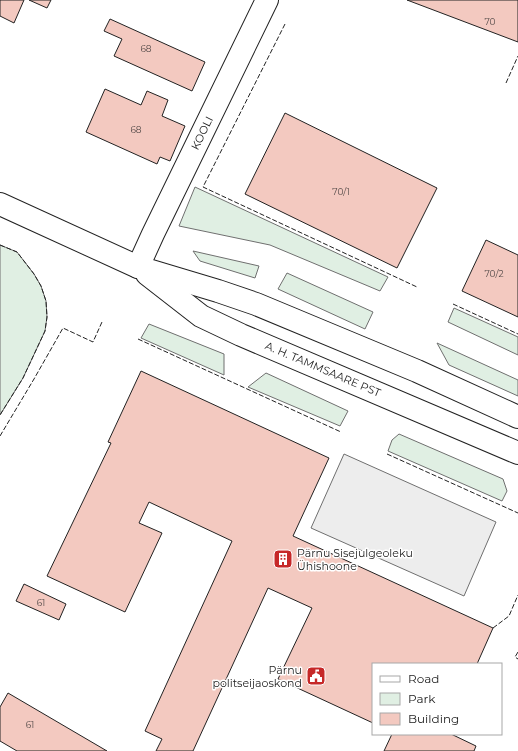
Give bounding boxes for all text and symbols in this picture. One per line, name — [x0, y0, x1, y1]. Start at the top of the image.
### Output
house number: 70 — [484, 16, 496, 27]
house number: 68 — [140, 43, 152, 54]
street label: KOOLI — [188, 114, 216, 152]
house number: 68 — [130, 124, 142, 135]
house number: 70/1 — [332, 186, 350, 197]
house number: 70/2 — [484, 268, 504, 279]
street label: A. H. TAMMSAARE PST — [263, 338, 384, 400]
place label: Pärnu Sisejulgeoleku Ühishoone — [297, 546, 413, 573]
building icon: Pärnu Sisejulgeoleku Ühishoone — [272, 548, 294, 570]
house number: 61 — [37, 597, 45, 608]
place label: Pärnu politseijaoskond — [212, 663, 302, 690]
legend — [372, 663, 502, 735]
public building icon: Pärnu politseijaoskond — [305, 665, 327, 687]
text: Road — [408, 671, 439, 686]
text: Park — [408, 691, 436, 706]
text: Building — [408, 711, 459, 726]
house number: 61 — [26, 719, 34, 730]

